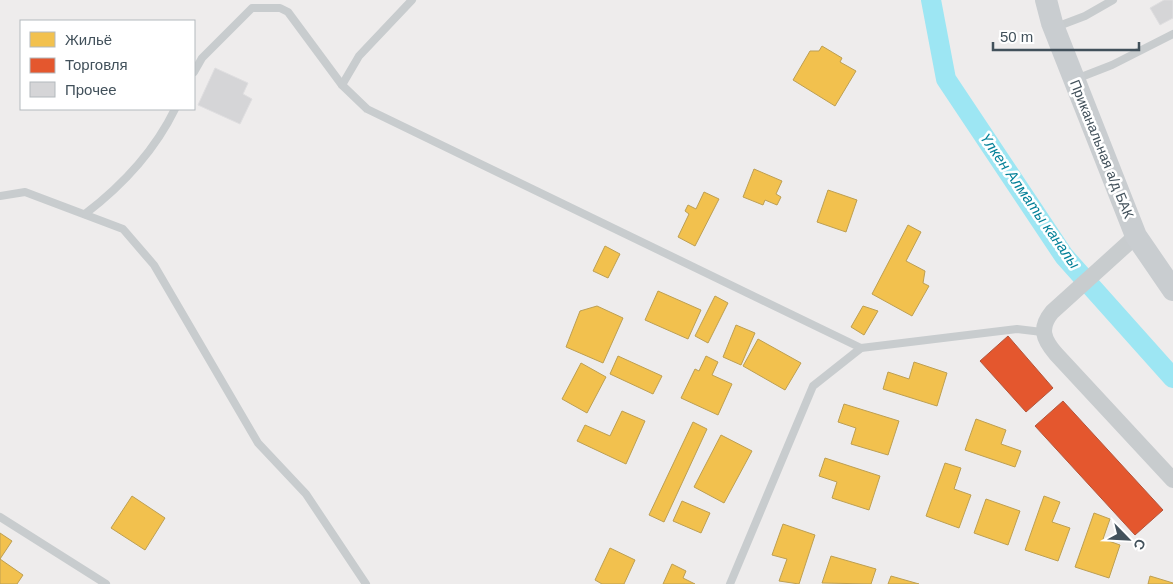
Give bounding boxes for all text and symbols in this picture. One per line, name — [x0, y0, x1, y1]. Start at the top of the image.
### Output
legend — [20, 20, 195, 110]
scale bar — [993, 20, 1139, 52]
text: 50 m — [1000, 28, 1033, 45]
text: Жильё — [65, 31, 112, 48]
text: Торговля — [65, 56, 128, 73]
street label: Приканальная а/д БАК — [1067, 77, 1137, 221]
text: Прочее — [65, 81, 117, 98]
water label: Үлкен Алматы каналы — [977, 130, 1083, 271]
north arrow — [1103, 514, 1153, 564]
text: С — [1131, 536, 1149, 552]

